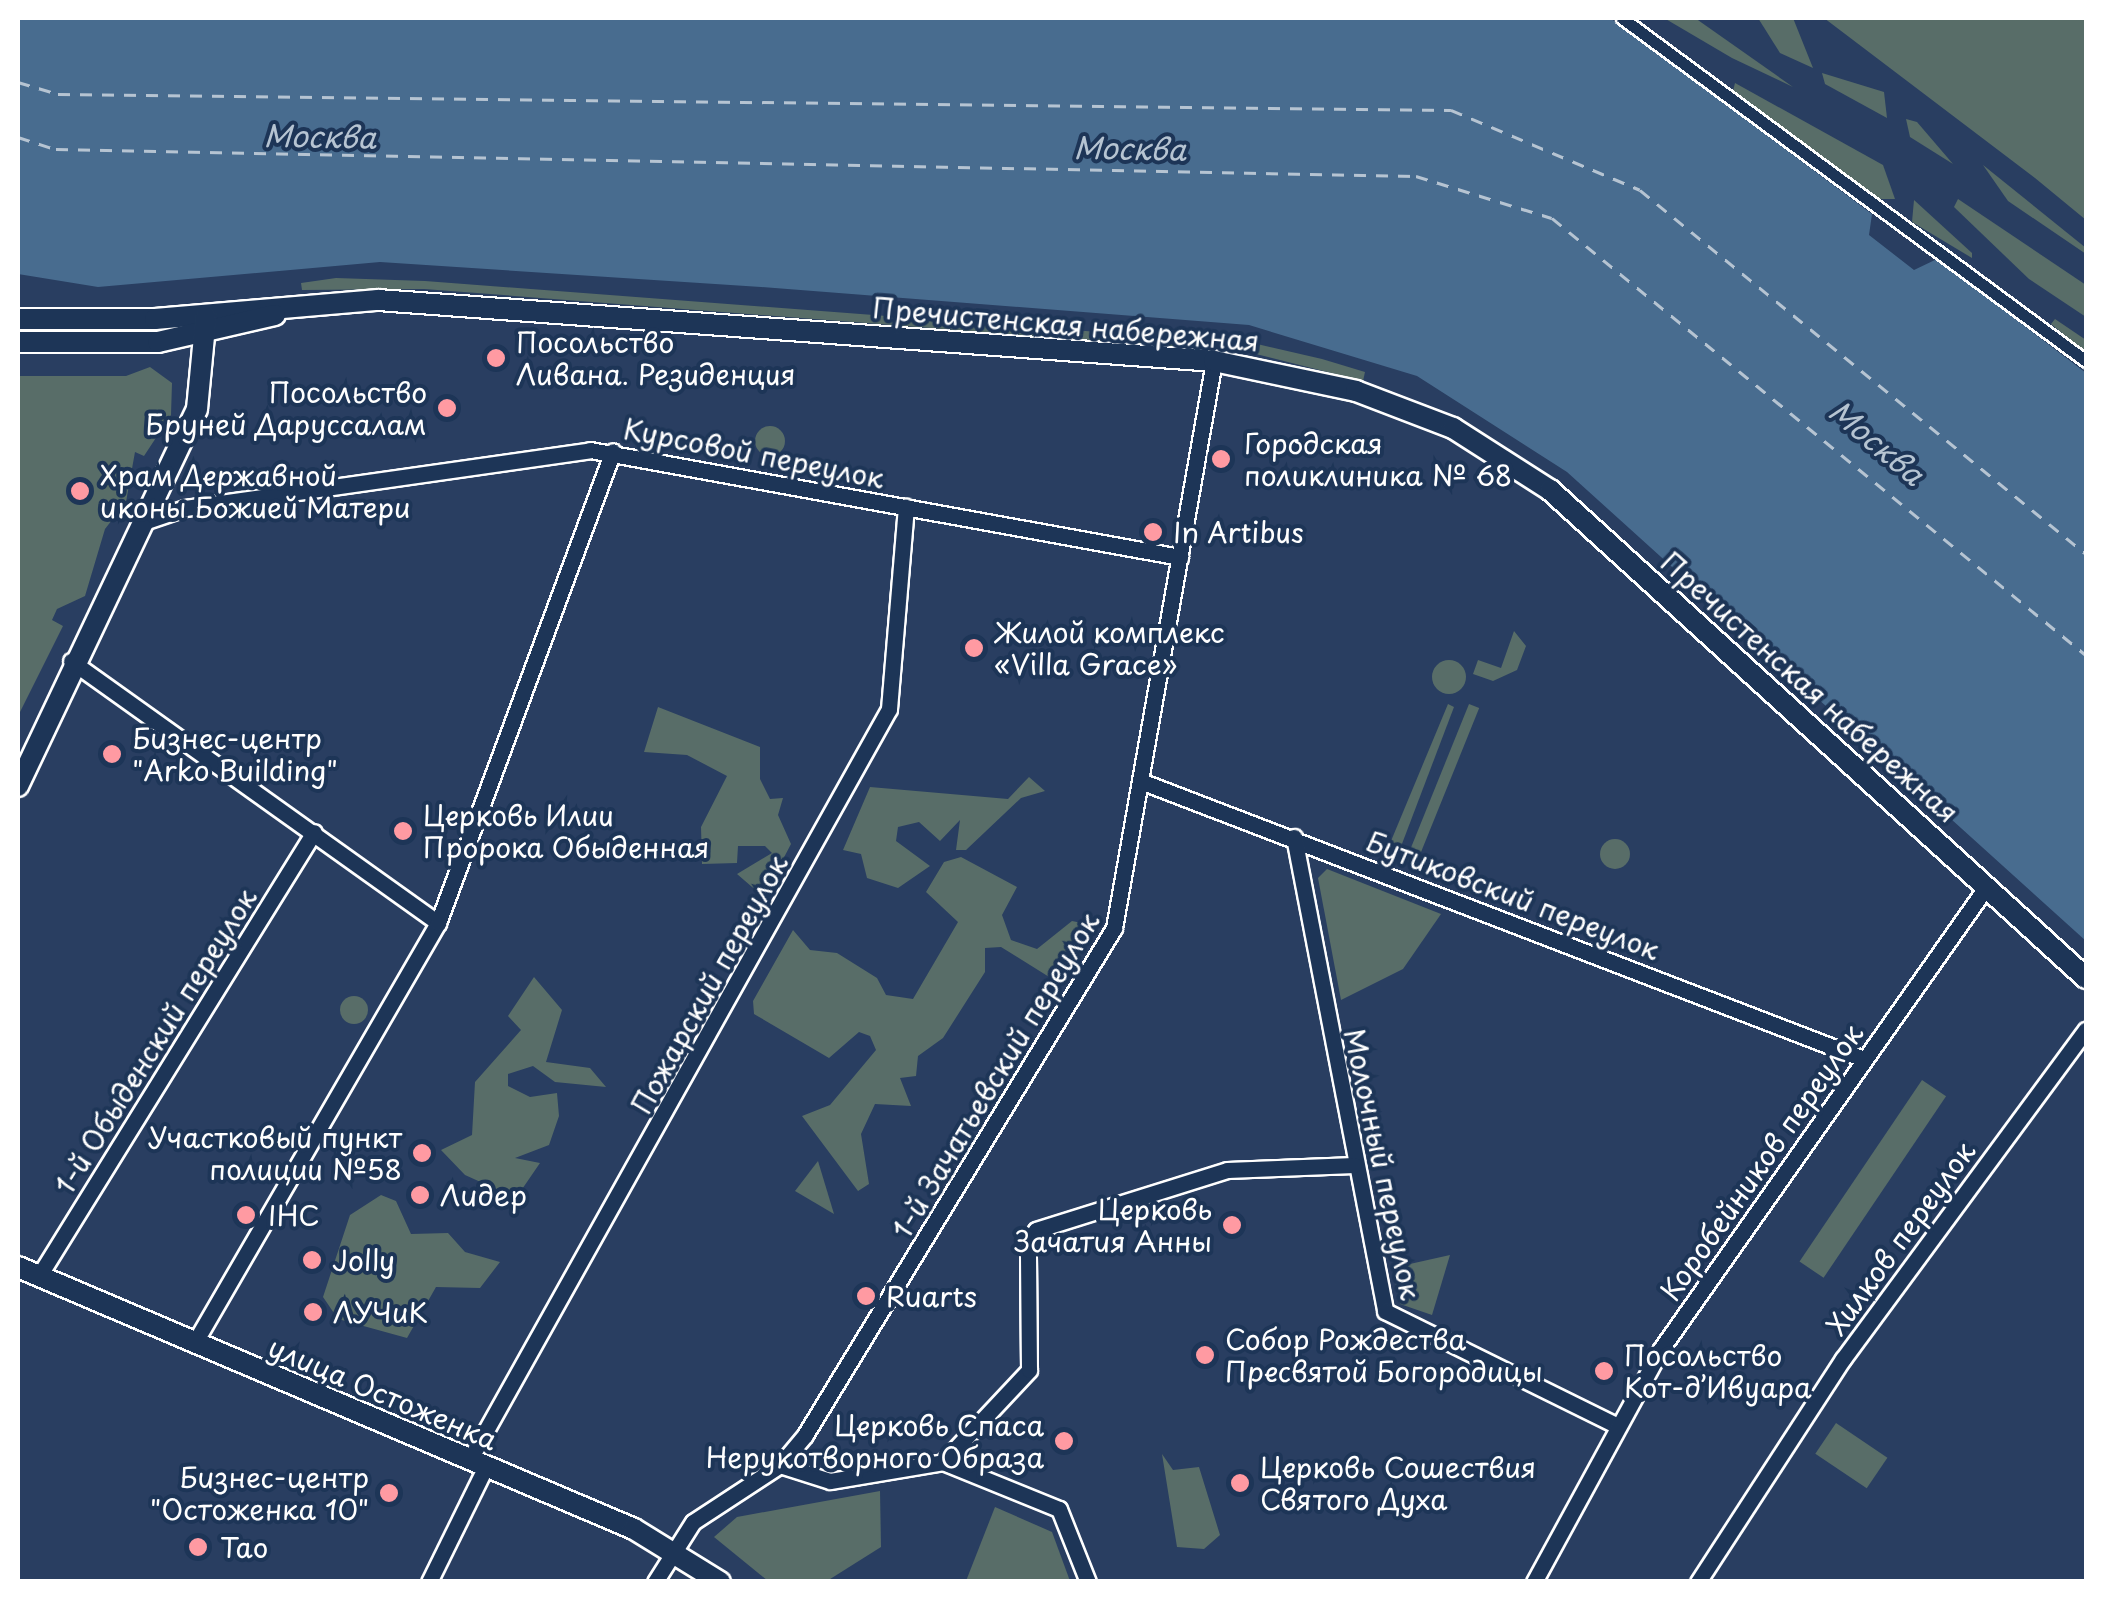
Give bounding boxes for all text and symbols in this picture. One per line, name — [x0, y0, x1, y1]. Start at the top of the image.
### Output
water label: Москва — [263, 117, 377, 155]
water label: Москва — [1073, 129, 1187, 167]
street label: Пречистенская набережная — [871, 290, 1261, 358]
place label: Посольство Ливана. Резиденция — [516, 325, 796, 391]
marker: Посольство Ливана. Резиденция — [485, 347, 507, 369]
place label: Посольство Бруней Даруссалам — [144, 375, 427, 441]
water label: Москва — [1822, 392, 1932, 492]
marker: Посольство Бруней Даруссалам — [436, 397, 458, 419]
street label: Курсовой переулок — [621, 411, 887, 495]
place label: Городская поликлиника № 68 — [1244, 426, 1512, 492]
marker: Городская поликлиника № 68 — [1208, 446, 1234, 472]
place label: Храм Державной иконы Божией Матери — [100, 458, 415, 524]
marker: Храм Державной иконы Божией Матери — [69, 480, 91, 502]
place label: In Artibus — [1173, 515, 1304, 549]
marker: In Artibus — [1142, 521, 1164, 543]
street label: Пречистенская набережная — [1655, 545, 1965, 829]
place label: Жилой комплекс «Villa Grace» — [994, 615, 1225, 681]
marker: Жилой комплекс «Villa Grace» — [963, 637, 985, 659]
place label: Бизнес-центр "Arko Building" — [132, 721, 338, 787]
marker: Бизнес-центр "Arko Building" — [101, 743, 123, 765]
place label: Церковь Илии Пророка Обыденная — [423, 798, 710, 864]
marker: Церковь Илии Пророка Обыденная — [392, 820, 414, 842]
street label: Бутиковский переулок — [1362, 824, 1664, 966]
street label: Пожарский переулок — [624, 849, 794, 1119]
street label: 1-й Обыденский переулок — [46, 881, 264, 1201]
street label: 1-й Зачатьевский переулок — [884, 906, 1106, 1244]
street label: Коробейников переулок — [1653, 1017, 1869, 1307]
street label: Молочный переулок — [1338, 1025, 1428, 1303]
place label: Участковый пункт полиции №58 — [149, 1120, 402, 1186]
street label: Хилков переулок — [1819, 1135, 1981, 1341]
marker: Участковый пункт полиции №58 — [411, 1142, 433, 1164]
place label: Лидер — [440, 1178, 527, 1212]
marker: Лидер — [409, 1184, 431, 1206]
place label: Церковь Зачатия Анны — [1015, 1192, 1212, 1258]
place label: IHC — [268, 1198, 320, 1232]
marker: IHC — [233, 1202, 259, 1228]
marker: Церковь Зачатия Анны — [1221, 1214, 1243, 1236]
place label: Jolly — [332, 1243, 395, 1277]
marker: Jolly — [301, 1249, 323, 1271]
place label: Ruarts — [886, 1279, 977, 1313]
marker: Ruarts — [855, 1285, 877, 1307]
place label: ЛУЧиК — [333, 1295, 428, 1329]
marker: ЛУЧиК — [302, 1301, 324, 1323]
place label: Собор Рождества Пресвятой Богородицы — [1225, 1322, 1543, 1388]
street label: улица Остоженка — [263, 1329, 503, 1457]
place label: Посольство Кот-д’Ивуара — [1624, 1338, 1812, 1404]
marker: Собор Рождества Пресвятой Богородицы — [1194, 1344, 1216, 1366]
marker: Посольство Кот-д’Ивуара — [1593, 1360, 1615, 1382]
place label: Церковь Спаса Нерукотворного Образа — [704, 1408, 1044, 1474]
marker: Церковь Спаса Нерукотворного Образа — [1053, 1430, 1075, 1452]
place label: Церковь Сошествия Святого Духа — [1260, 1450, 1536, 1516]
place label: Бизнес-центр "Остоженка 10" — [150, 1460, 369, 1526]
marker: Церковь Сошествия Святого Духа — [1229, 1472, 1251, 1494]
marker: Бизнес-центр "Остоженка 10" — [378, 1482, 400, 1504]
place label: Тао — [220, 1530, 268, 1564]
marker: Тао — [185, 1534, 211, 1560]

